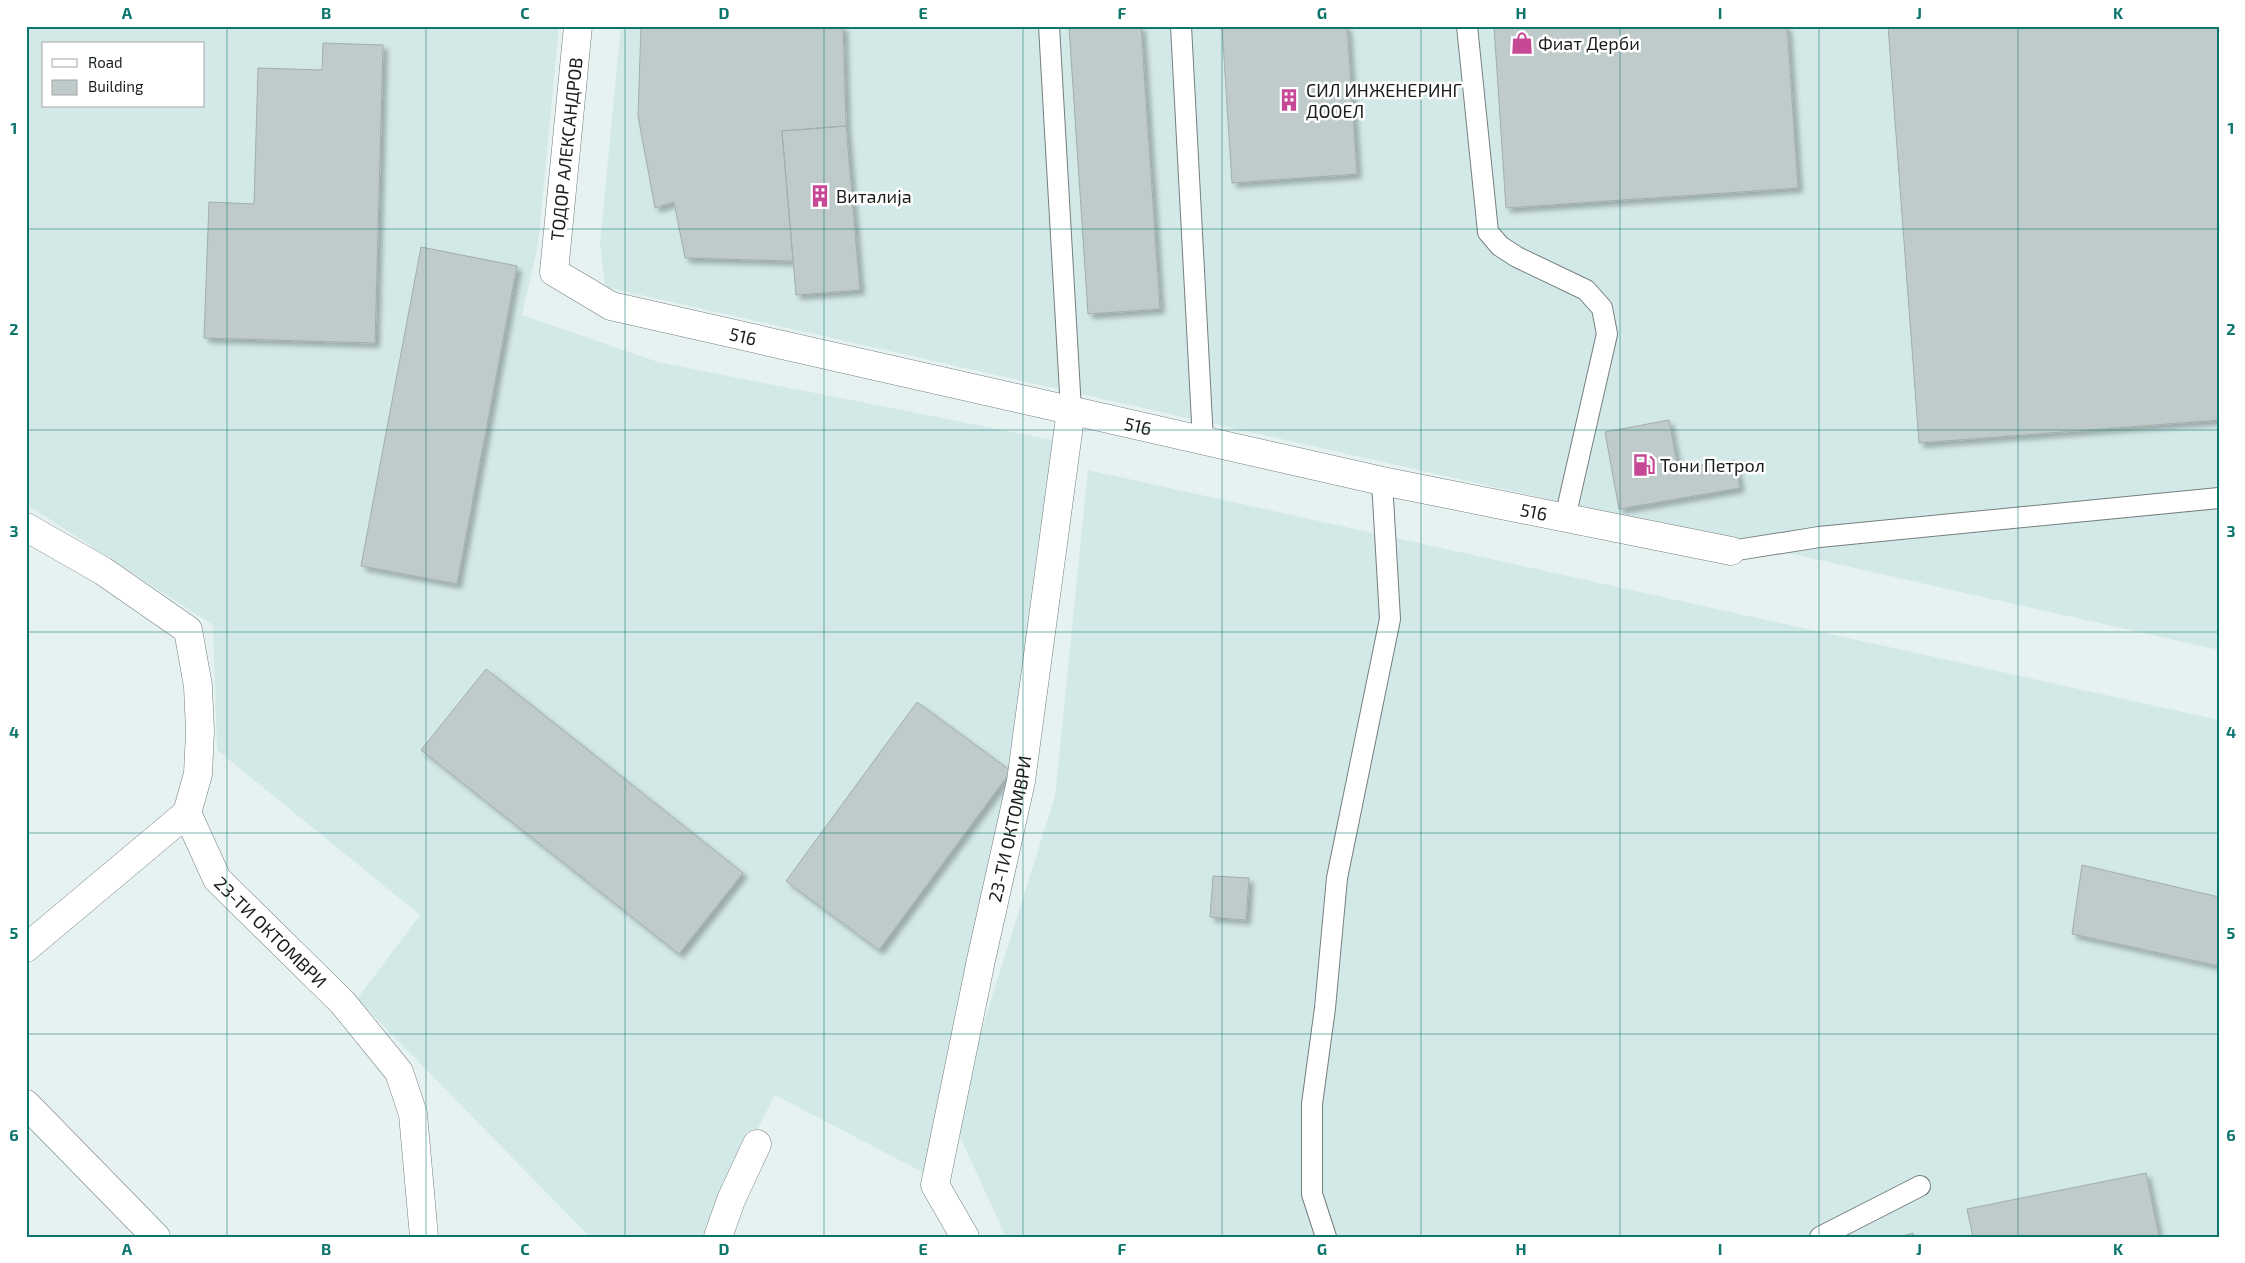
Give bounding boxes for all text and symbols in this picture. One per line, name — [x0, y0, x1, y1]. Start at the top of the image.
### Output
text: A — [122, 3, 133, 22]
text: B — [321, 3, 331, 22]
text: C — [520, 3, 530, 22]
text: D — [719, 3, 730, 22]
text: E — [918, 3, 928, 22]
text: F — [1118, 3, 1127, 22]
text: G — [1317, 3, 1327, 22]
text: H — [1515, 3, 1527, 22]
text: I — [1718, 3, 1722, 22]
text: J — [1916, 3, 1922, 22]
text: K — [2113, 3, 2124, 22]
shop icon: Фиат Дерби — [1509, 30, 1535, 56]
place label: Фиат Дерби — [1538, 32, 1640, 54]
legend — [42, 42, 205, 108]
text: Road — [88, 53, 123, 71]
street label: ТОДОР АЛЕКСАНДРОВ — [545, 56, 587, 242]
text: Building — [88, 77, 144, 95]
place label: СИЛ ИНЖЕНЕРИНГ ДООЕЛ — [1306, 79, 1462, 122]
building icon: СИЛ ИНЖЕНЕРИНГ ДООЕЛ — [1276, 87, 1302, 113]
text: 1 — [11, 118, 17, 137]
text: 1 — [2228, 118, 2234, 137]
building icon: Виталија — [807, 183, 833, 209]
place label: Виталија — [836, 185, 912, 207]
text: 2 — [9, 319, 19, 338]
text: 2 — [2226, 319, 2236, 338]
street label: 516 — [727, 322, 759, 350]
street label: 516 — [1122, 412, 1154, 439]
fuel station icon: Тони Петрол — [1631, 452, 1657, 478]
place label: Тони Петрол — [1660, 454, 1765, 476]
street label: 516 — [1518, 498, 1549, 525]
text: 3 — [9, 521, 19, 540]
text: 3 — [2226, 521, 2236, 540]
text: 4 — [9, 722, 19, 741]
text: 4 — [2226, 722, 2236, 741]
street label: 23-ТИ ОКТОМВРИ — [983, 754, 1035, 904]
street label: 23-ТИ ОКТОМВРИ — [210, 872, 332, 992]
text: 5 — [10, 923, 19, 942]
text: 5 — [2227, 923, 2236, 942]
text: 6 — [9, 1125, 19, 1144]
text: 6 — [2226, 1125, 2236, 1144]
text: A — [122, 1239, 133, 1258]
text: B — [321, 1239, 331, 1258]
text: C — [520, 1239, 530, 1258]
text: D — [719, 1239, 730, 1258]
text: E — [918, 1239, 928, 1258]
text: F — [1118, 1239, 1127, 1258]
text: G — [1317, 1239, 1327, 1258]
text: H — [1515, 1239, 1527, 1258]
text: I — [1718, 1239, 1722, 1258]
text: J — [1916, 1239, 1922, 1258]
text: K — [2113, 1239, 2124, 1258]

